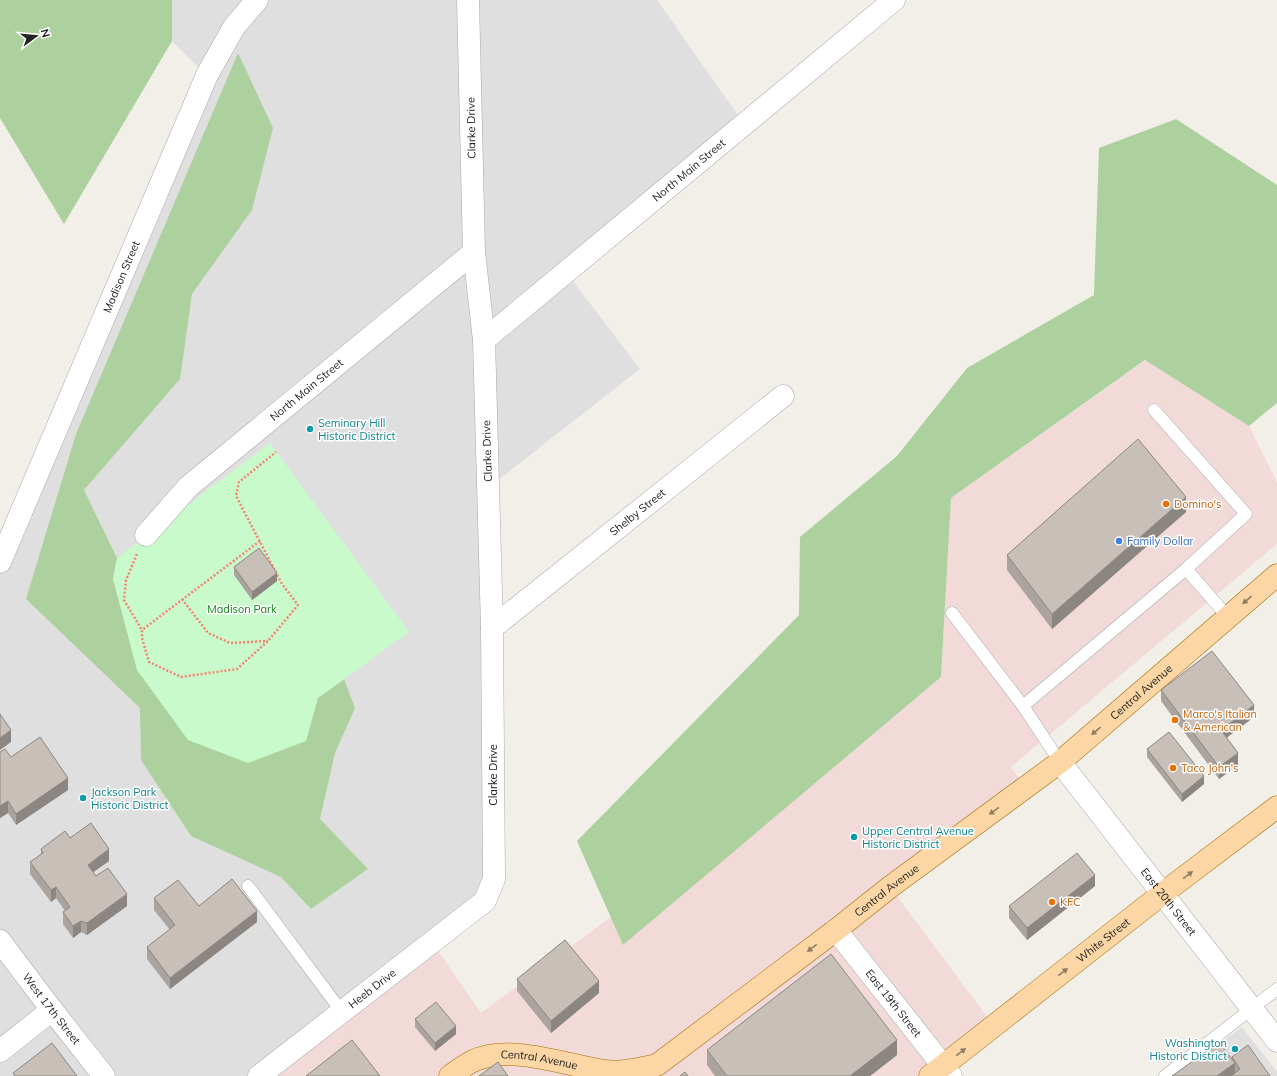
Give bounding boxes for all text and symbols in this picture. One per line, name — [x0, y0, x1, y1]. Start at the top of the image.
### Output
north arrow — [16, 16, 56, 56]
text: N — [38, 27, 53, 39]
street label: Clarke Drive — [463, 97, 479, 159]
street label: North Main Street — [649, 136, 728, 204]
street label: Madison Street — [100, 238, 143, 315]
street label: North Main Street — [267, 356, 346, 424]
place label: Seminary Hill Historic District — [318, 416, 396, 443]
street label: Clarke Drive — [479, 420, 495, 482]
marker: Seminary Hill Historic District — [305, 424, 315, 434]
street label: Shelby Street — [607, 485, 668, 539]
place label: Domino's — [1174, 497, 1221, 511]
marker: Domino's — [1161, 499, 1171, 509]
place label: Family Dollar — [1127, 534, 1194, 548]
marker: Family Dollar — [1114, 536, 1124, 546]
one-way arrow — [1242, 596, 1253, 605]
park label: Madison Park — [207, 602, 277, 616]
street label: Central Avenue — [1107, 661, 1175, 723]
place label: Marco's Italian & American — [1183, 707, 1257, 734]
marker: Marco's Italian & American — [1170, 715, 1180, 725]
one-way arrow — [1091, 726, 1101, 736]
street label: Clarke Drive — [486, 744, 500, 806]
place label: Taco John's — [1181, 761, 1239, 775]
marker: Taco John's — [1168, 763, 1178, 773]
place label: Jackson Park Historic District — [91, 785, 169, 812]
marker: Jackson Park Historic District — [78, 793, 88, 803]
one-way arrow — [988, 807, 999, 815]
place label: Upper Central Avenue Historic District — [862, 824, 974, 851]
marker: Upper Central Avenue Historic District — [849, 832, 859, 842]
street label: Central Avenue — [851, 861, 922, 920]
street label: East 20th Street — [1138, 865, 1199, 938]
one-way arrow — [1182, 870, 1193, 879]
place label: KFC — [1060, 895, 1081, 909]
marker: KFC — [1047, 897, 1057, 907]
street label: White Street — [1073, 915, 1133, 966]
one-way arrow — [806, 944, 817, 952]
street label: Heeb Drive — [345, 966, 399, 1011]
street label: East 19th Street — [863, 967, 925, 1040]
one-way arrow — [1058, 968, 1069, 976]
street label: West 17th Street — [20, 970, 84, 1047]
place label: Washington Historic District — [1150, 1036, 1227, 1063]
marker: Washington Historic District — [1230, 1044, 1240, 1054]
street label: Central Avenue — [500, 1047, 579, 1073]
one-way arrow — [955, 1048, 966, 1056]

